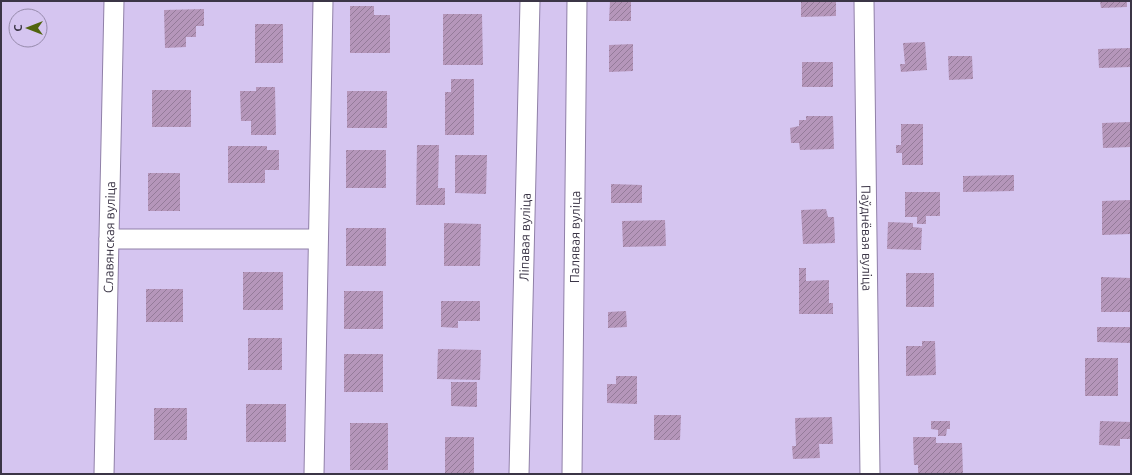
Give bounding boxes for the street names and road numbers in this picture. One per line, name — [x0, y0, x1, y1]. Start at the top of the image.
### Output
street label: Славянская вуліца — [101, 181, 117, 293]
street label: Паўднёвая вуліца — [859, 185, 875, 291]
street label: Палявая вуліца — [567, 191, 582, 283]
street label: Ліпавая вуліца — [516, 193, 533, 281]

